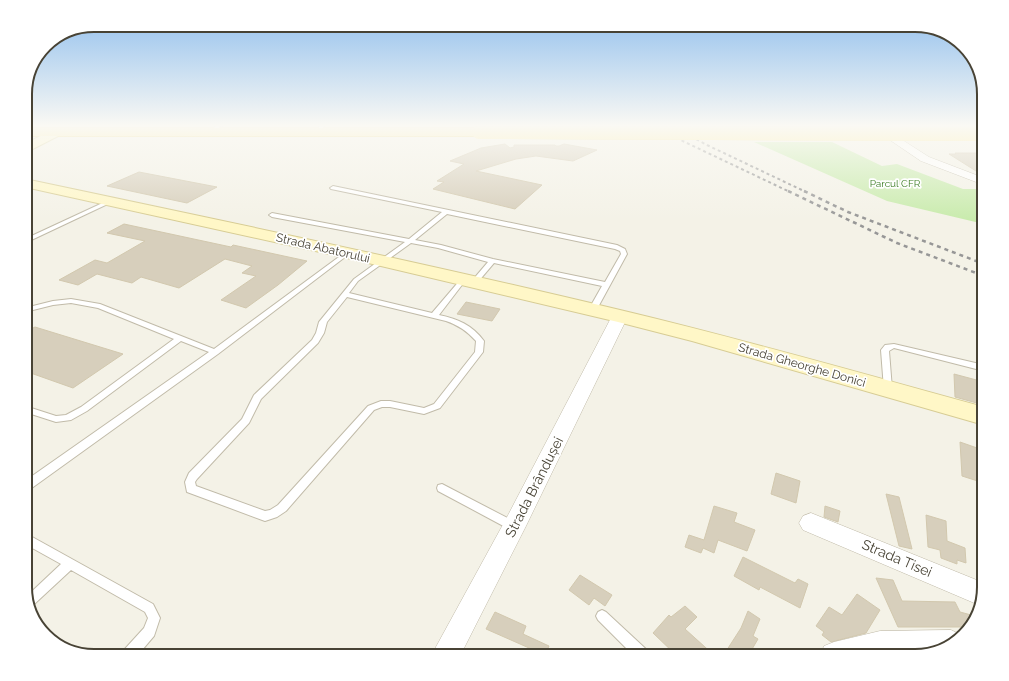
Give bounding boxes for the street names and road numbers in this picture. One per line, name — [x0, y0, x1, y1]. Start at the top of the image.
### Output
street label: Strada Abatorului — [275, 230, 371, 266]
street label: Strada Gheorghe Donici — [737, 340, 867, 390]
street label: Strada Brândușei — [502, 434, 566, 540]
street label: Strada Tisei — [859, 536, 935, 580]

